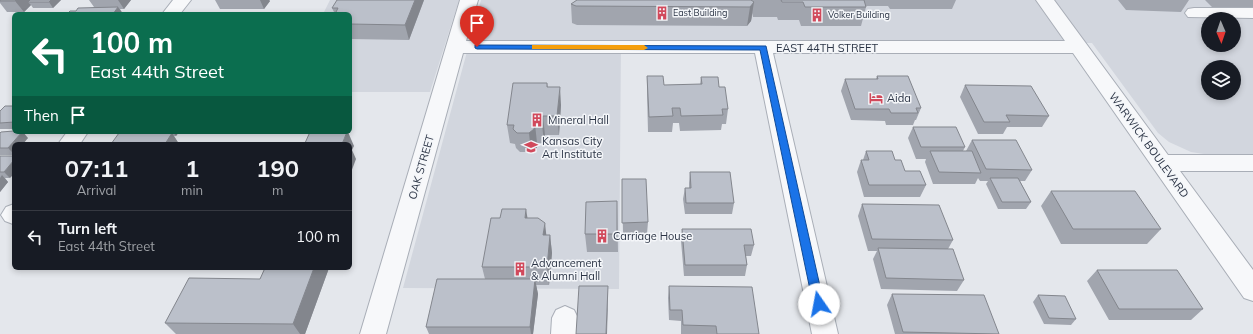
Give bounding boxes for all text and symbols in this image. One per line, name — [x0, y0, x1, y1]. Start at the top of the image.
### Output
building icon: East Building — [654, 5, 670, 21]
pin — [460, 6, 494, 47]
place label: East Building — [673, 7, 727, 18]
building icon: Volker Building — [809, 7, 825, 23]
place label: Volker Building — [828, 9, 890, 20]
icon: arrive — [466, 12, 488, 34]
north arrow — [1201, 12, 1241, 52]
map controls — [1201, 12, 1241, 100]
text: 100 m — [90, 25, 173, 60]
icon: left — [24, 28, 76, 80]
street label: EAST 44TH STREET — [776, 41, 878, 55]
text: East 44th Street — [90, 60, 224, 83]
button: layers — [1201, 60, 1241, 100]
street label: WARWICK BOULEVARD — [1106, 89, 1192, 201]
hotel icon: Aida — [868, 90, 884, 106]
place label: Aida — [887, 91, 911, 105]
icon: arrive — [67, 104, 89, 126]
text: Then — [24, 106, 59, 125]
building icon: Mineral Hall — [529, 112, 545, 128]
place label: Mineral Hall — [548, 113, 609, 127]
street label: OAK STREET — [405, 133, 437, 201]
place label: Kansas City Art Institute — [542, 134, 602, 161]
school or university icon: Kansas City Art Institute — [523, 139, 539, 155]
text: 07:11 — [65, 153, 128, 183]
text: 1 — [185, 153, 199, 183]
text: 190 — [256, 153, 299, 183]
text: Arrival — [77, 182, 116, 198]
text: min — [181, 182, 203, 198]
text: m — [272, 182, 283, 198]
text: Turn left — [58, 219, 117, 238]
icon: left — [24, 226, 46, 248]
text: 100 m — [296, 227, 340, 246]
building icon: Carriage House — [594, 228, 610, 244]
place label: Carriage House — [613, 229, 692, 243]
text: East 44th Street — [58, 238, 155, 254]
place label: Advancement & Alumni Hall — [531, 256, 602, 283]
building icon: Advancement & Alumni Hall — [512, 261, 528, 277]
position arrow — [798, 283, 840, 325]

